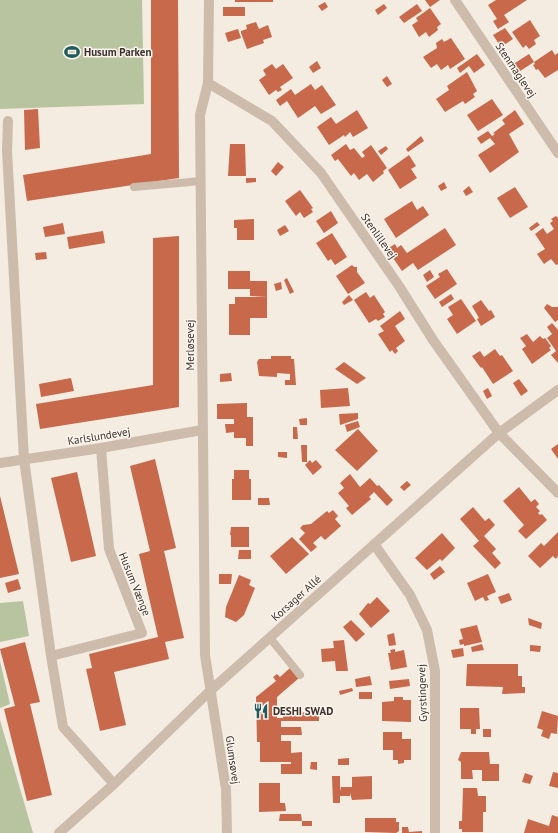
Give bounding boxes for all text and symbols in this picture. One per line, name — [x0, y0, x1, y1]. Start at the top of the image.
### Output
street label: Stenmaglevej — [492, 40, 540, 100]
sports icon: Husum Parken — [63, 43, 81, 61]
place label: Husum Parken — [84, 45, 151, 59]
street label: Stenlillevej — [358, 210, 400, 262]
street label: Merløsevej — [183, 320, 197, 370]
street label: Karlslundevej — [67, 424, 132, 448]
street label: Husum Vænge — [116, 550, 154, 618]
street label: Korsager Allé — [268, 572, 324, 624]
street label: Gyrstingevej — [414, 664, 430, 722]
restaurant icon: DESHI SWAD — [252, 702, 270, 720]
place label: DESHI SWAD — [273, 704, 333, 718]
street label: Glumsøvej — [223, 735, 243, 785]

